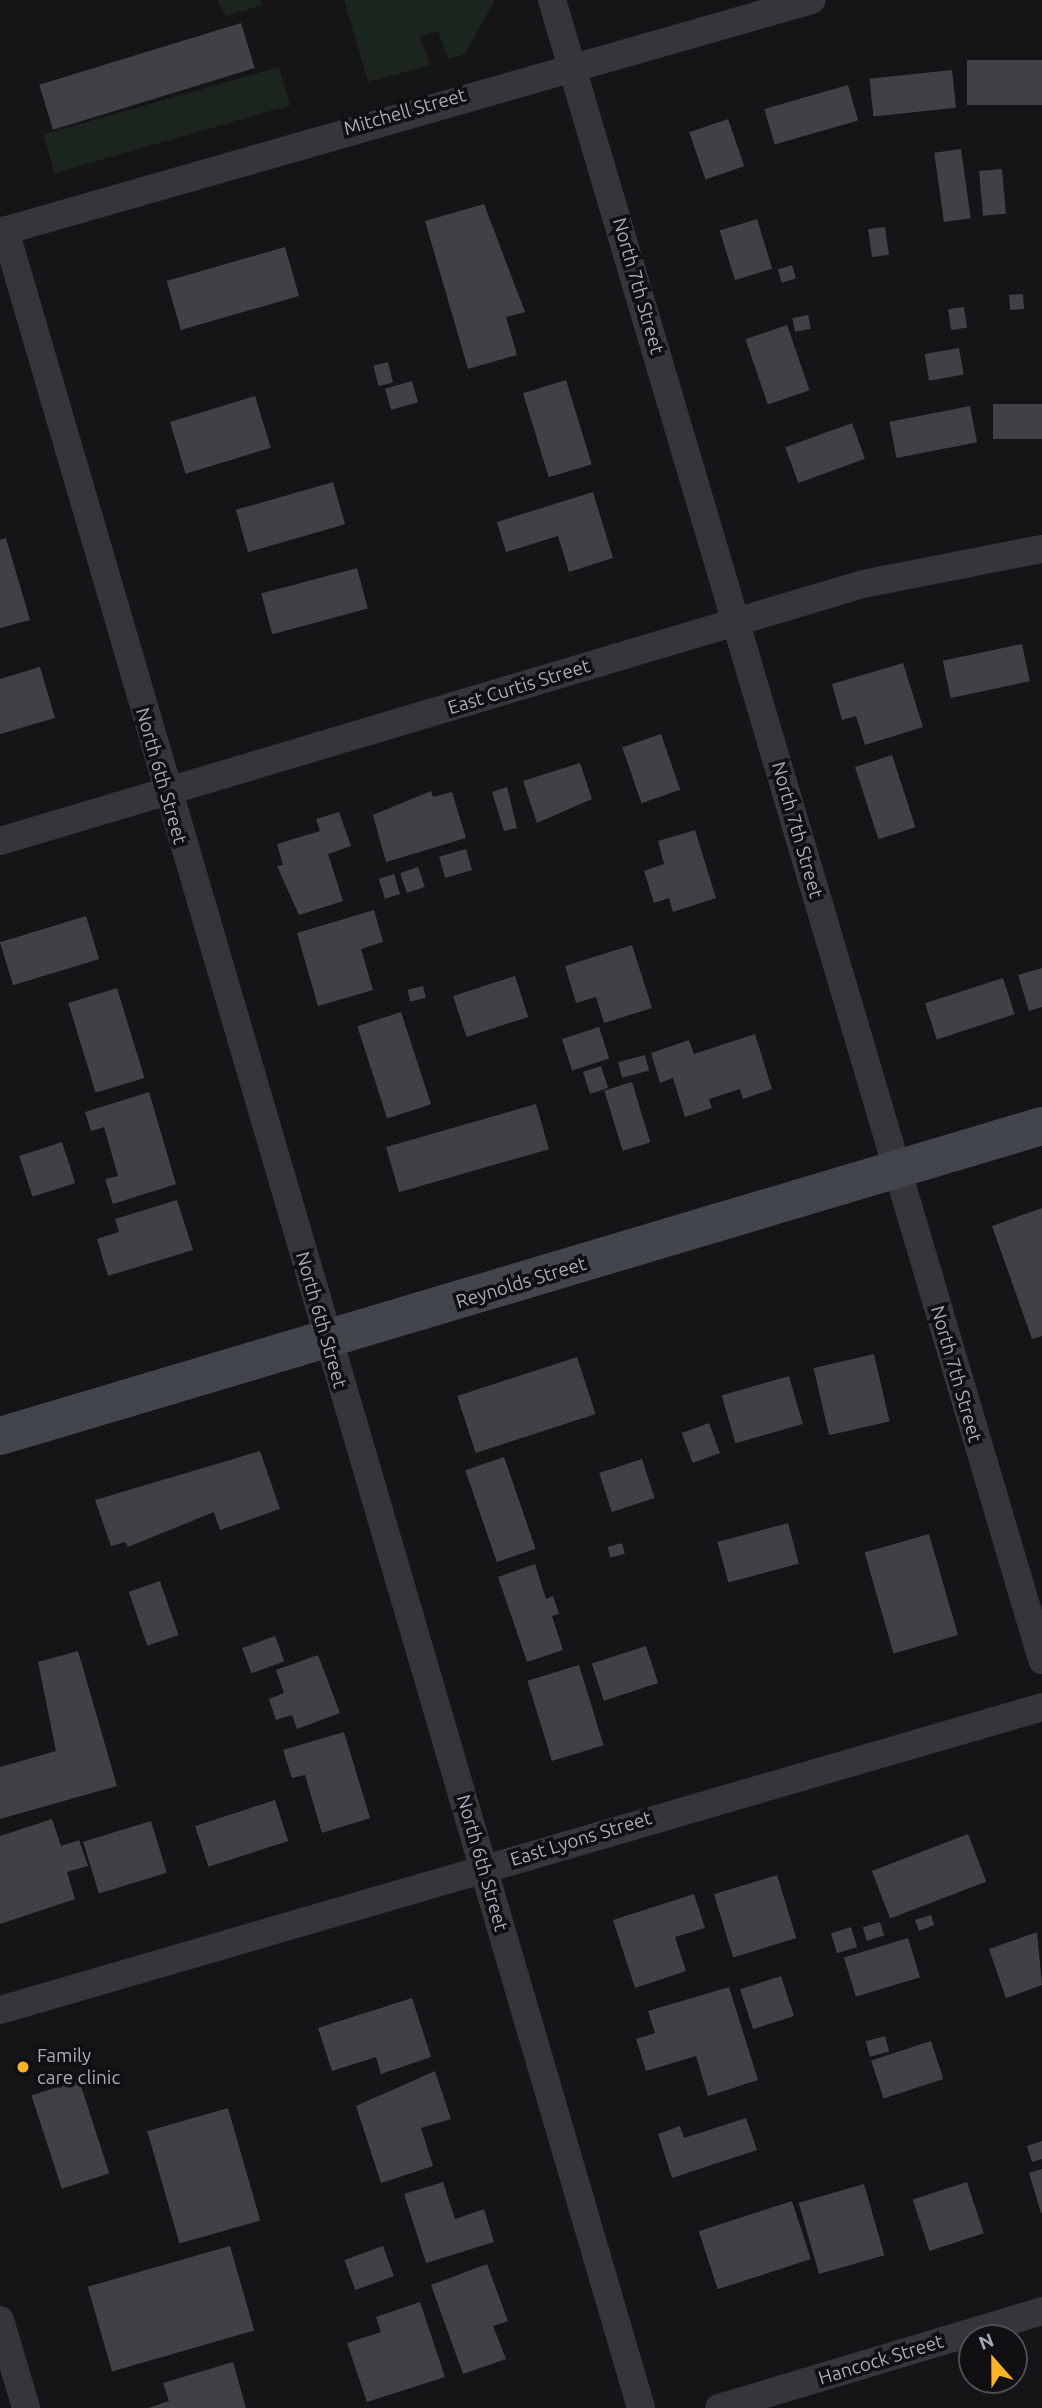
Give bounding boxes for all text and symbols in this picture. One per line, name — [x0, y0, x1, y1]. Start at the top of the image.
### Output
street label: Mitchell Street — [341, 84, 469, 140]
street label: North 7th Street — [608, 215, 668, 357]
street label: East Curtis Street — [445, 655, 593, 719]
street label: North 6th Street — [131, 705, 191, 847]
street label: North 7th Street — [767, 759, 827, 901]
street label: North 6th Street — [291, 1249, 351, 1391]
street label: Reynolds Street — [453, 1252, 589, 1314]
street label: North 7th Street — [926, 1303, 986, 1445]
street label: North 6th Street — [452, 1792, 512, 1934]
street label: East Lyons Street — [508, 1807, 654, 1871]
place label: Family care clinic — [37, 2045, 120, 2089]
marker: Family care clinic — [15, 2059, 31, 2075]
north arrow — [958, 2324, 1028, 2394]
text: N — [976, 2328, 997, 2354]
street label: Hancock Street — [816, 2330, 946, 2390]

